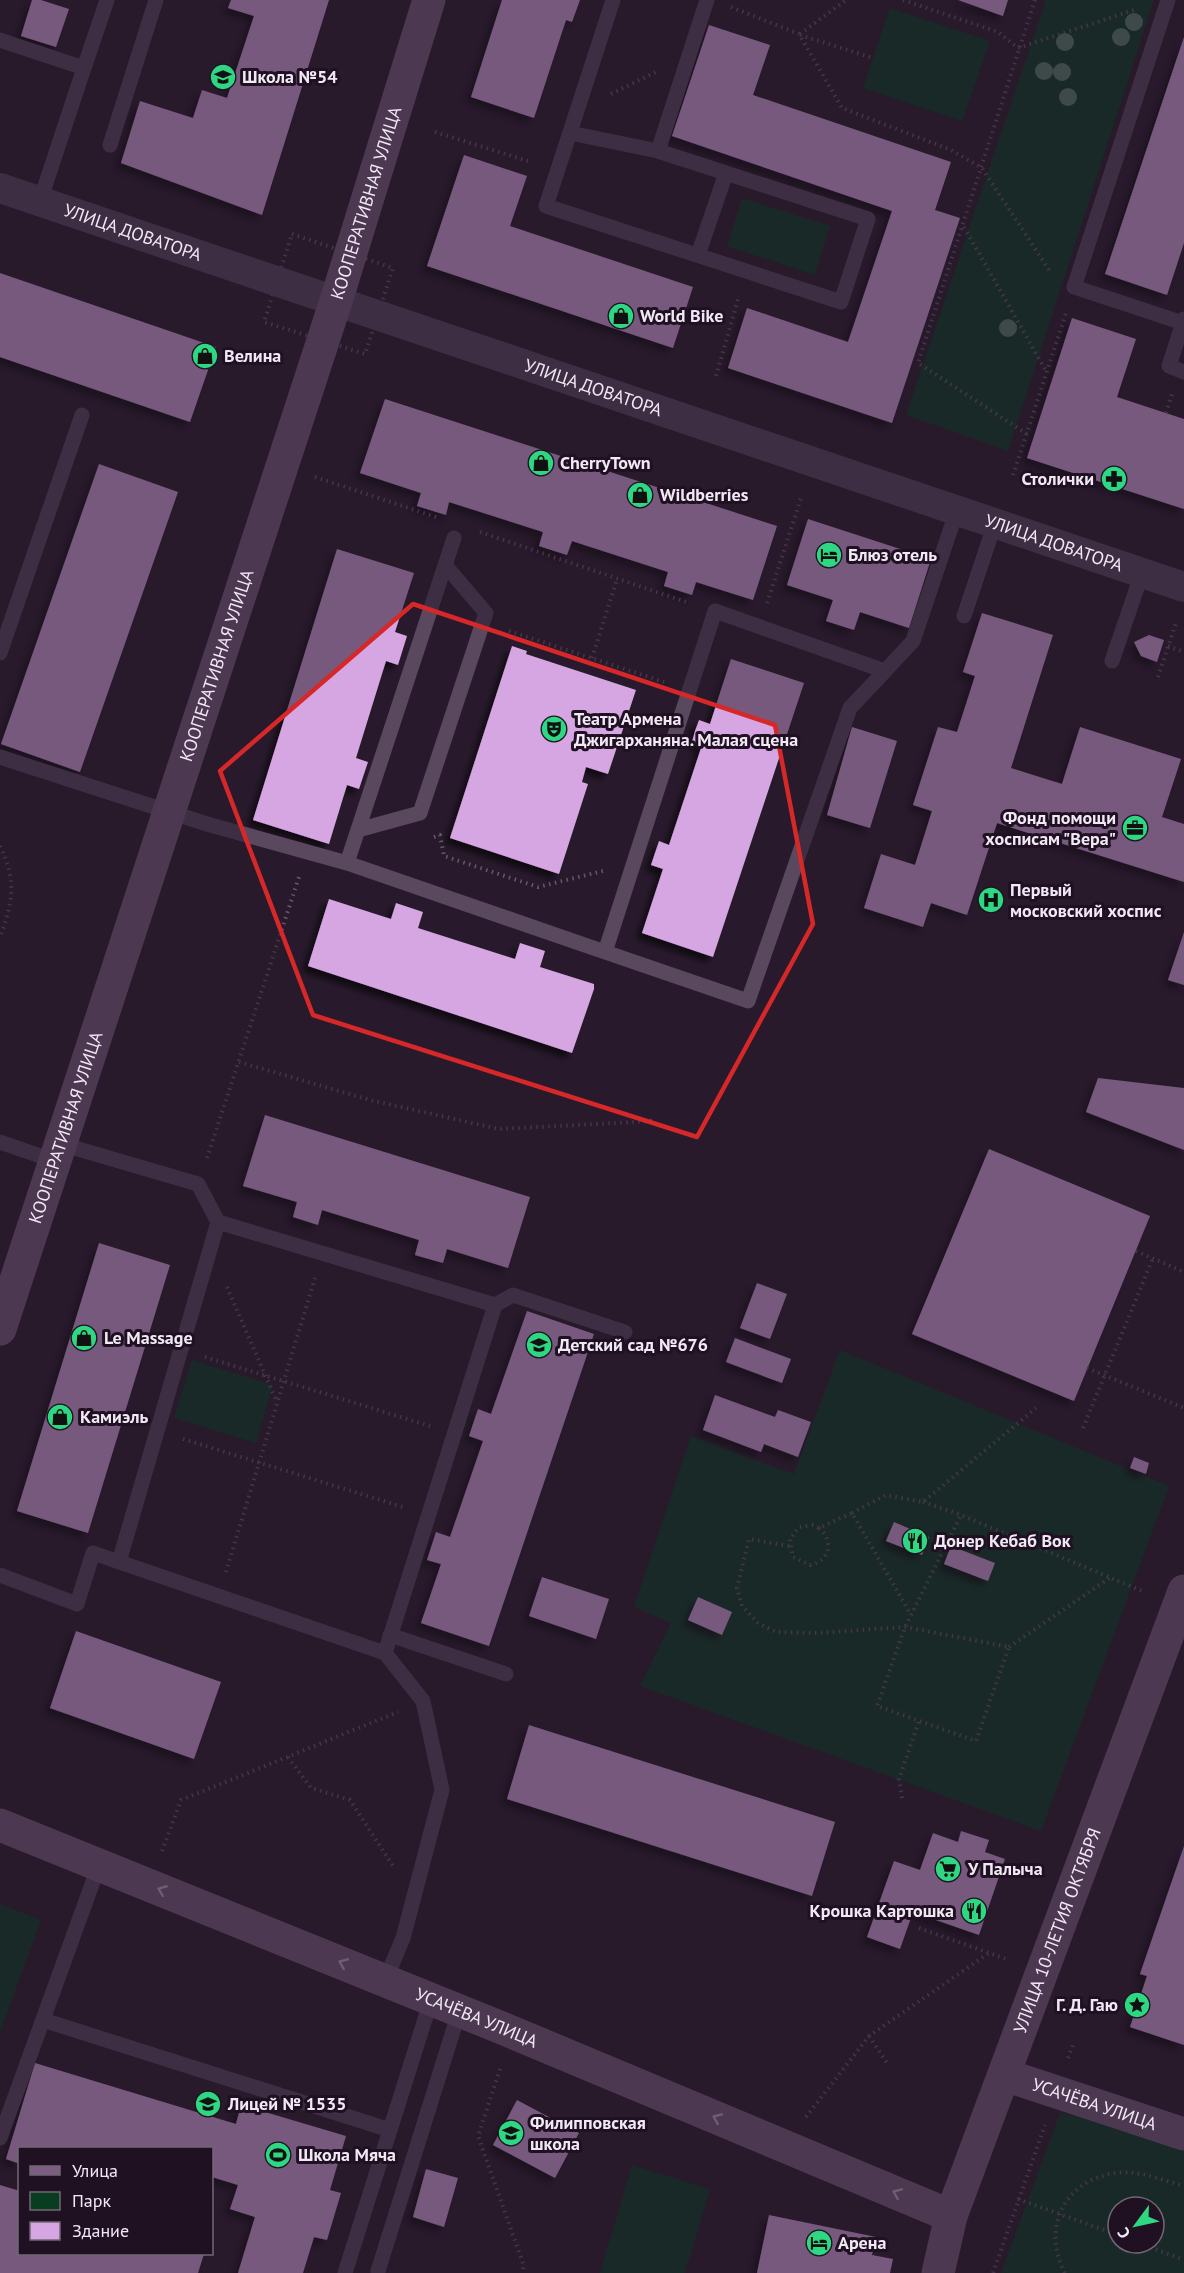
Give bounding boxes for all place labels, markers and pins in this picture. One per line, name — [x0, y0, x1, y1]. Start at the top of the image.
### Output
school or university icon: Школа №54 — [208, 62, 238, 92]
place label: Школа №54 — [242, 65, 337, 88]
shop icon: World Bike — [606, 301, 636, 331]
place label: World Bike — [640, 304, 723, 327]
shop icon: Велина — [190, 341, 220, 371]
place label: Велина — [224, 344, 281, 367]
shop icon: CherryTown — [526, 448, 556, 478]
place label: CherryTown — [560, 451, 650, 474]
pharmacy icon: Столички — [1099, 464, 1129, 494]
place label: Столички — [1021, 467, 1094, 490]
shop icon: Wildberries — [625, 480, 655, 510]
place label: Wildberries — [660, 483, 749, 506]
hotel icon: Блюз отель — [814, 540, 844, 570]
place label: Блюз отель — [848, 543, 937, 566]
place label: Театр Армена Джигарханяна. Малая сцена — [574, 707, 798, 751]
theatre icon: Театр Армена Джигарханяна. Малая сцена — [539, 714, 569, 744]
place label: Фонд помощи хосписам "Вера" — [985, 806, 1116, 850]
office icon: Фонд помощи хосписам "Вера" — [1120, 813, 1150, 843]
place label: Первый московский хоспис — [1010, 878, 1162, 922]
hospital icon: Первый московский хоспис — [976, 885, 1006, 915]
shop icon: Le Massage — [69, 1323, 99, 1353]
place label: Le Massage — [104, 1326, 193, 1349]
school or university icon: Детский сад №676 — [524, 1330, 554, 1360]
place label: Детский сад №676 — [558, 1333, 708, 1356]
shop icon: Камиэль — [45, 1402, 75, 1432]
place label: Камиэль — [80, 1405, 148, 1428]
restaurant icon: Донер Кебаб Вок — [900, 1526, 930, 1556]
place label: Донер Кебаб Вок — [934, 1529, 1071, 1552]
supermarket icon: У Палыча — [933, 1854, 963, 1884]
place label: У Палыча — [967, 1857, 1043, 1880]
restaurant icon: Крошка Картошка — [959, 1896, 989, 1926]
place label: Крошка Картошка — [810, 1899, 954, 1922]
place icon: Г. Д. Гаю — [1122, 1990, 1152, 2020]
place label: Г. Д. Гаю — [1056, 1993, 1118, 2016]
school or university icon: Лицей № 1535 — [193, 2089, 223, 2119]
place label: Лицей № 1535 — [227, 2092, 346, 2115]
place label: Филипповская школа — [530, 2111, 646, 2155]
school or university icon: Филипповская школа — [496, 2118, 526, 2148]
sports icon: Школа Мяча — [263, 2140, 293, 2170]
place label: Школа Мяча — [298, 2143, 396, 2166]
hotel icon: Арена — [804, 2228, 834, 2258]
place label: Арена — [838, 2231, 886, 2254]

